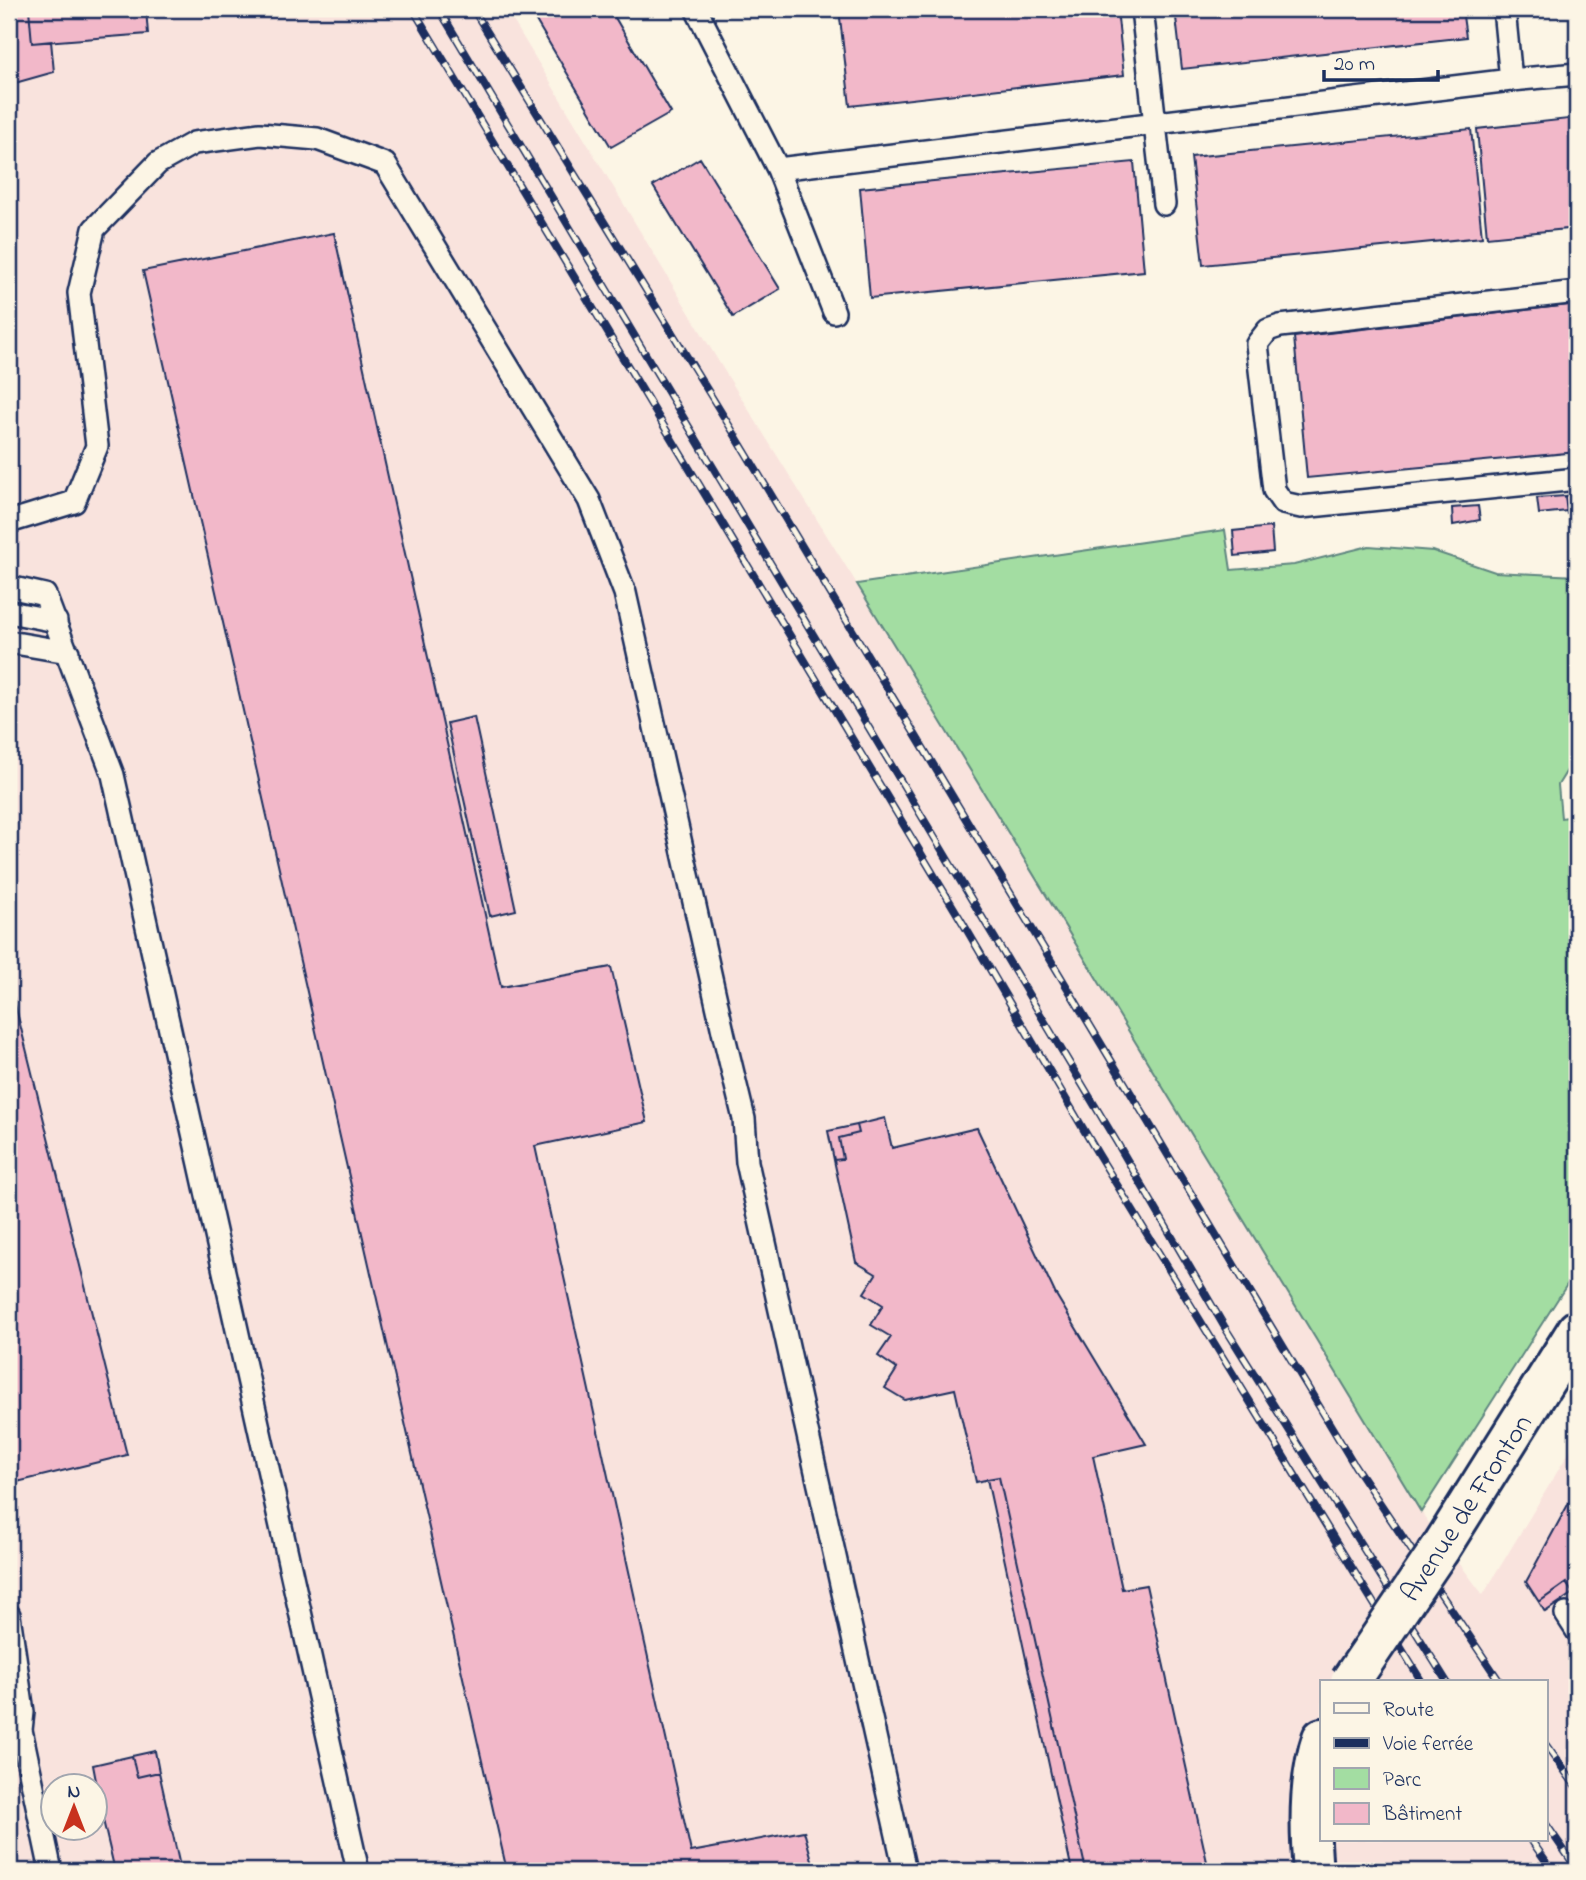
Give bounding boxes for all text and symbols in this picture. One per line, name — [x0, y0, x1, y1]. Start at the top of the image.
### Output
scale bar — [1324, 38, 1437, 82]
text: 20 m — [1334, 50, 1375, 80]
street label: Avenue de Fronton — [1392, 1407, 1544, 1611]
legend — [1320, 1680, 1548, 1842]
text: Route — [1383, 1696, 1435, 1726]
text: Voie ferrée — [1382, 1730, 1474, 1760]
text: Parc — [1383, 1766, 1422, 1796]
north arrow — [38, 1772, 108, 1842]
text: N — [68, 1779, 81, 1806]
text: Bâtiment — [1382, 1800, 1462, 1830]

